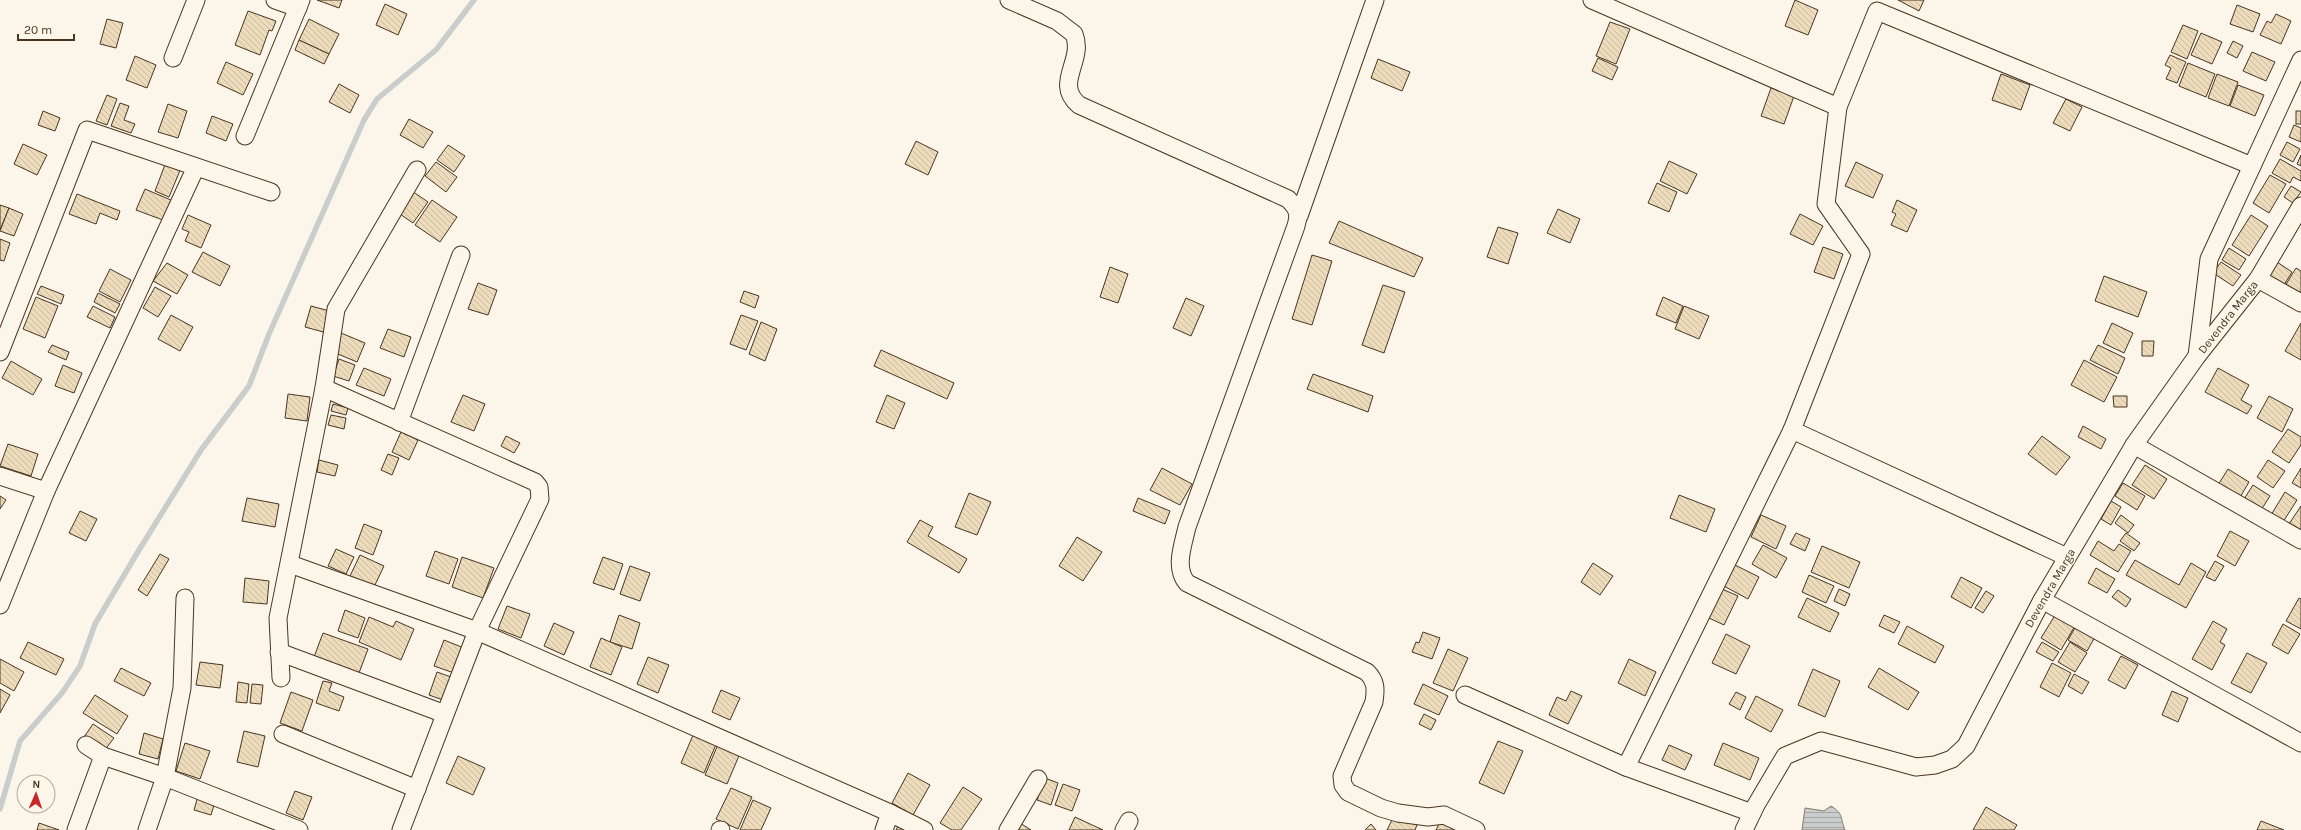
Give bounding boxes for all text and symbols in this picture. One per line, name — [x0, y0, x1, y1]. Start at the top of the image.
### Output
scale bar — [18, 16, 74, 42]
text: 20 m — [24, 23, 52, 37]
street label: Devendra Marga — [2195, 278, 2261, 356]
street label: Devendra Marga — [2022, 546, 2078, 630]
north arrow — [16, 774, 56, 814]
text: N — [32, 778, 41, 791]

